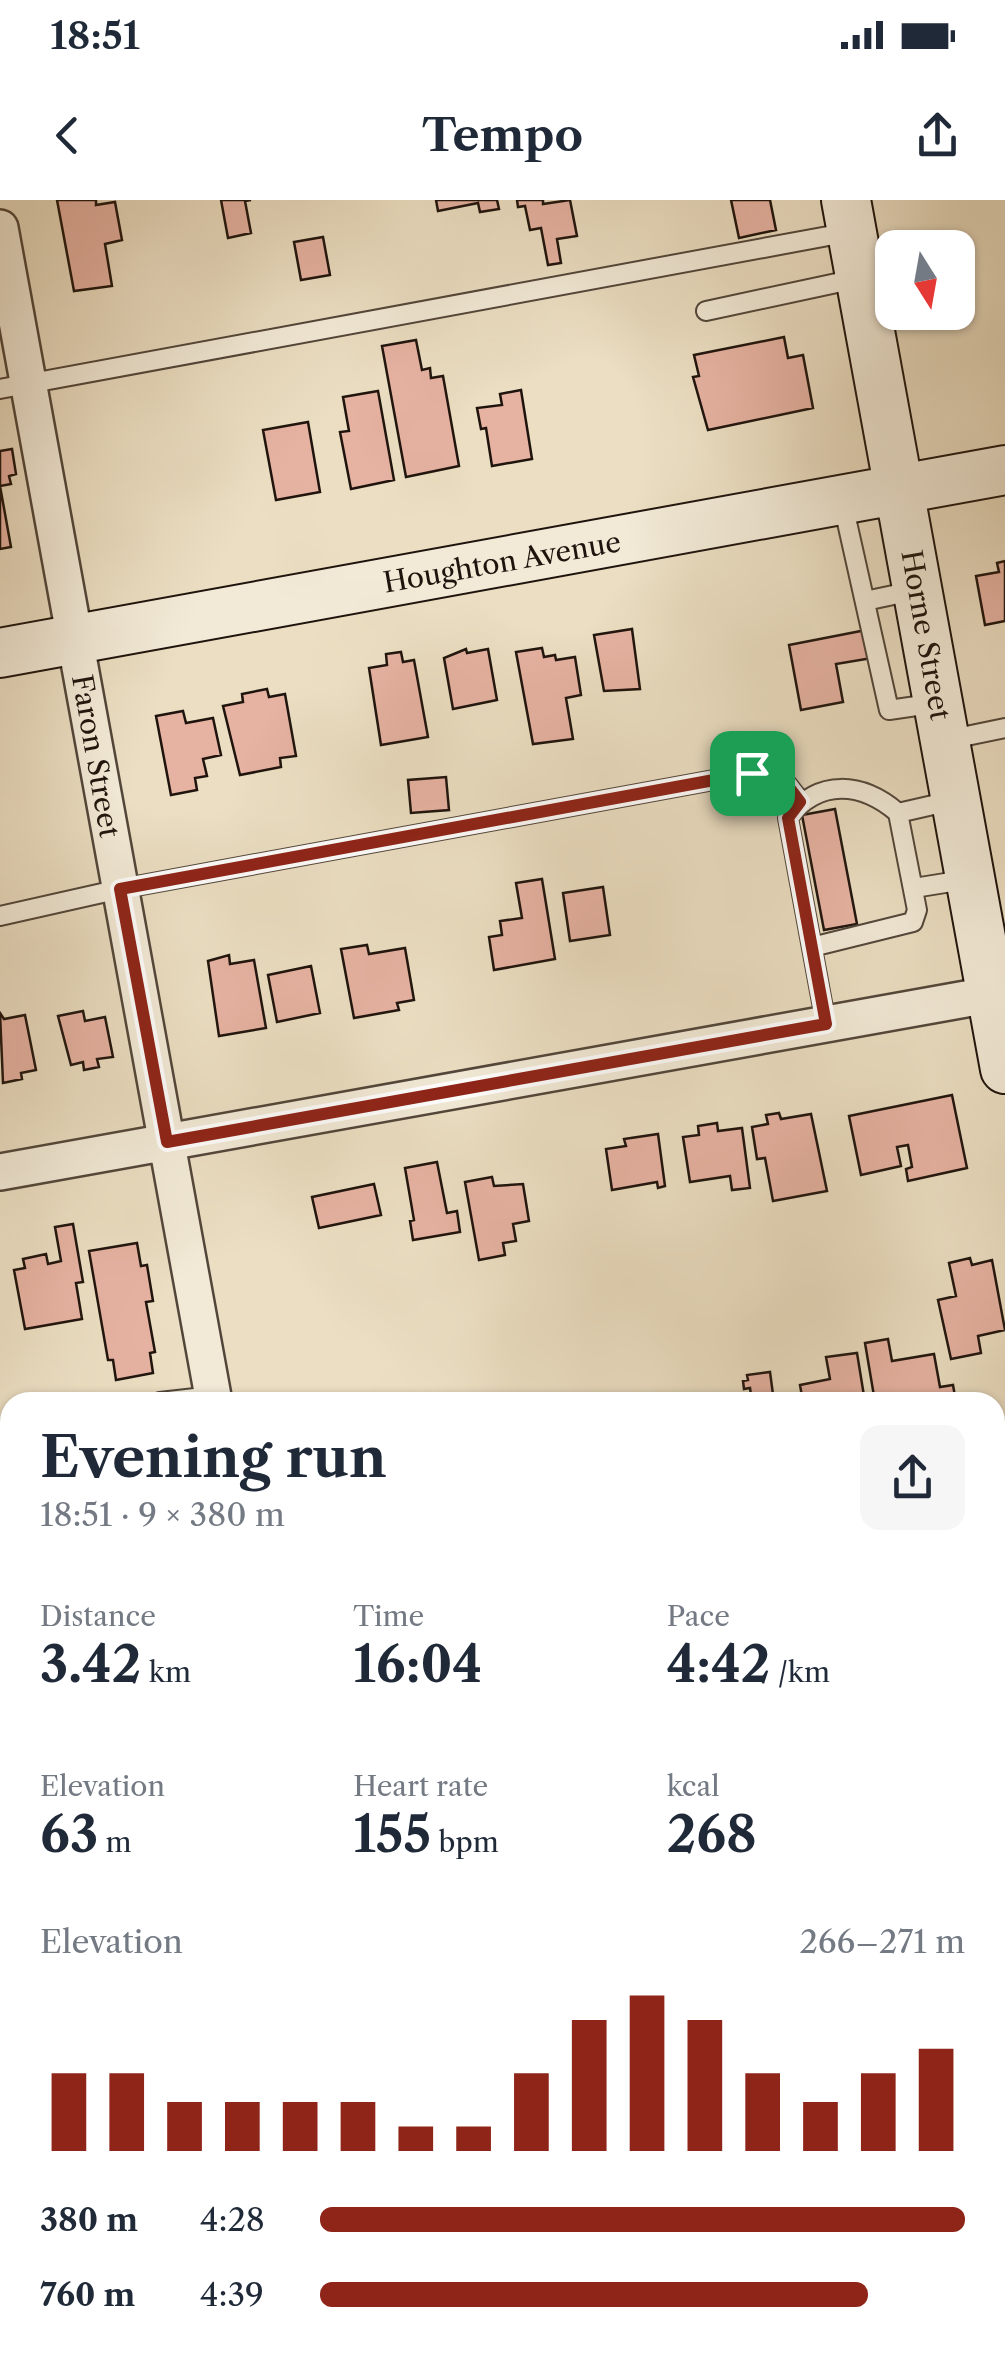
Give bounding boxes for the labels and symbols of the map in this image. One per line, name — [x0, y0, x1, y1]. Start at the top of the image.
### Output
north arrow — [875, 230, 975, 330]
street label: Houghton Avenue — [381, 524, 623, 600]
street label: Horne Street — [894, 547, 958, 723]
street label: Faron Street — [65, 672, 127, 840]
pin — [710, 731, 795, 816]

